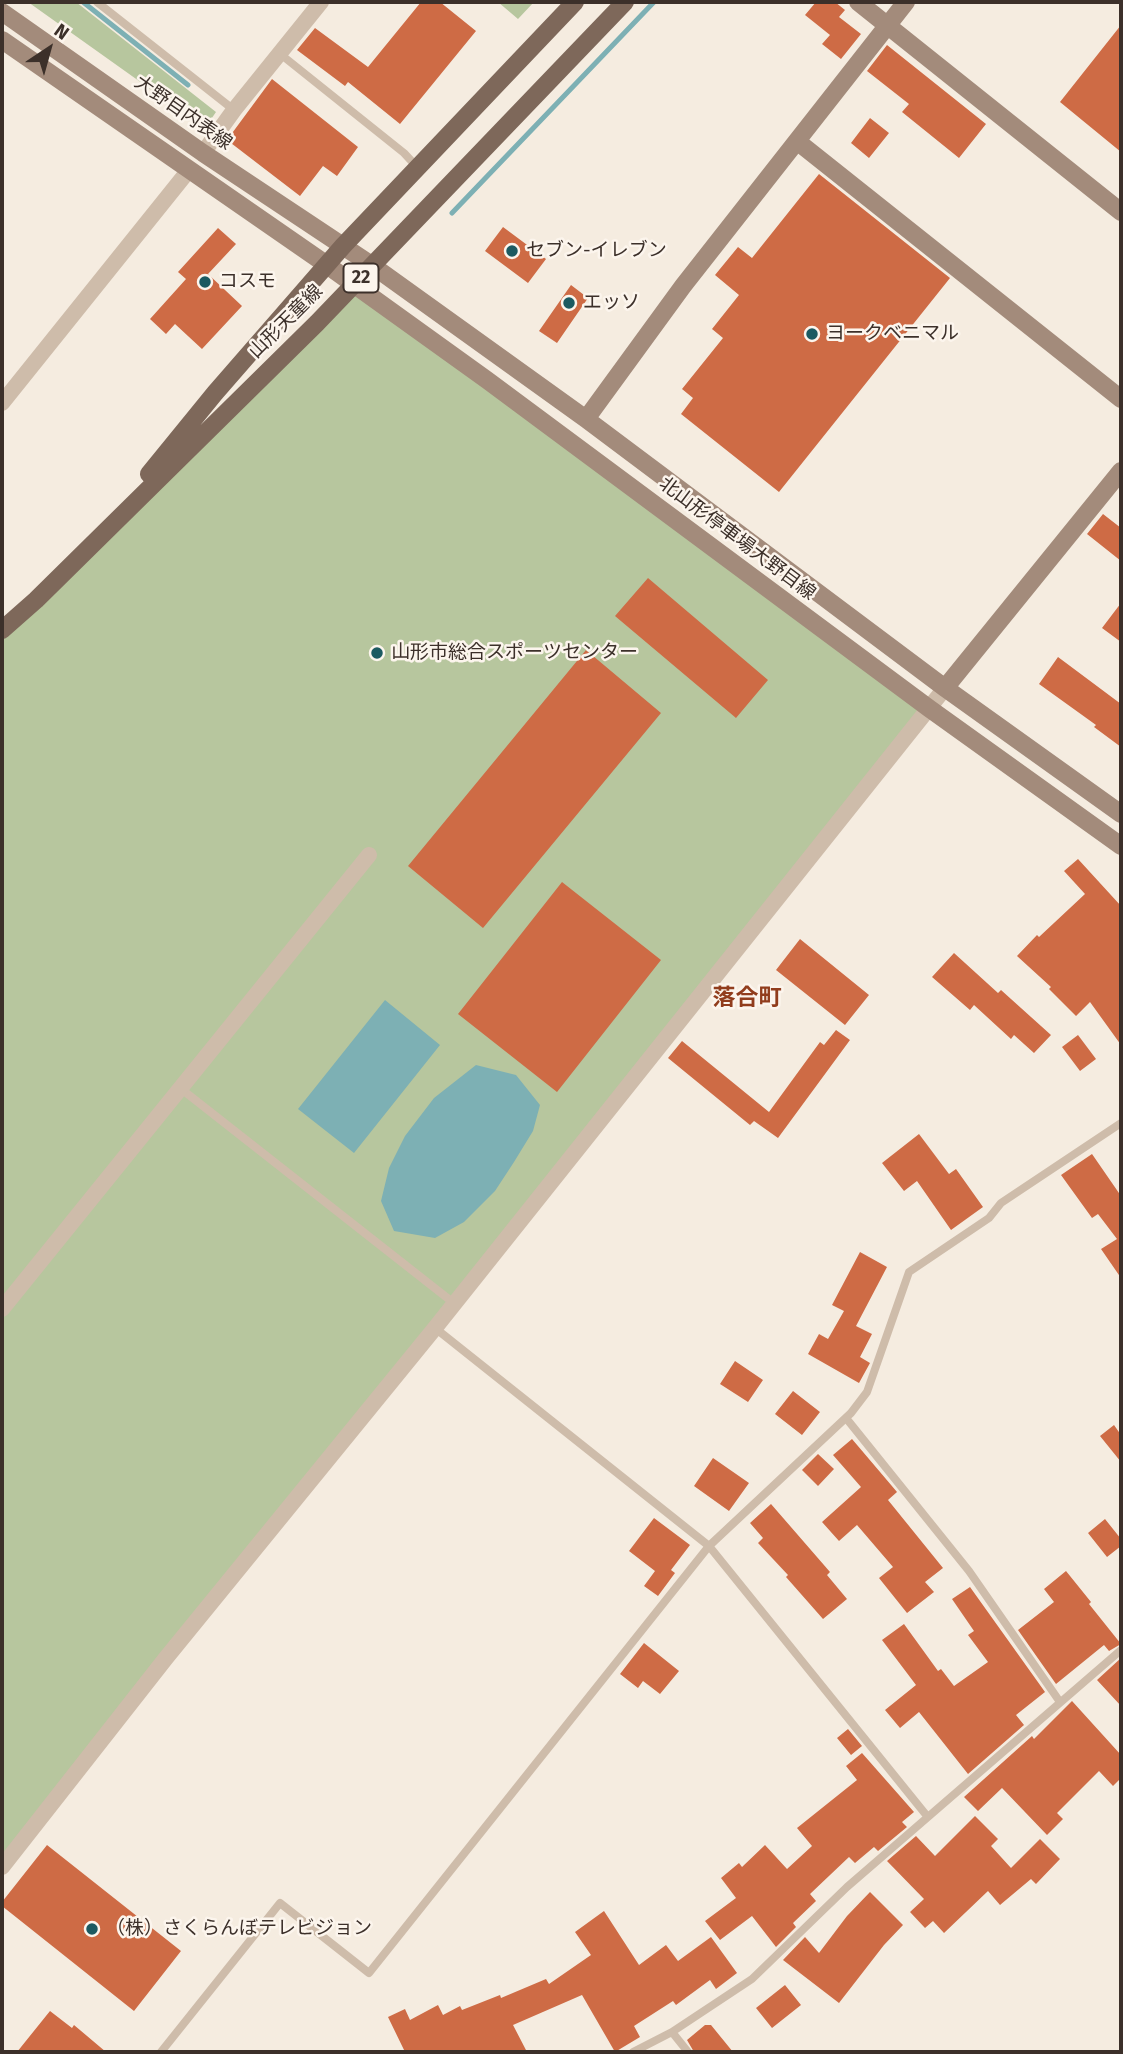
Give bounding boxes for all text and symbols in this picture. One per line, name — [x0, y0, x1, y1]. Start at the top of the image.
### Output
north arrow — [14, 14, 84, 84]
text: N — [50, 19, 73, 45]
street label: 大野目内表線 — [130, 71, 236, 155]
place label: セブン-イレブン — [526, 240, 667, 262]
marker: セブン-イレブン — [504, 243, 520, 259]
road number: 22 — [344, 264, 378, 292]
place label: コスモ — [219, 271, 276, 293]
marker: コスモ — [197, 274, 213, 290]
street label: 山形天童線 — [244, 280, 328, 364]
place label: エッソ — [583, 292, 640, 314]
marker: エッソ — [561, 295, 577, 311]
place label: ヨークベニマル — [826, 323, 959, 345]
marker: ヨークベニマル — [804, 326, 820, 342]
street label: 北山形停車場大野目線 — [654, 473, 820, 605]
place label: 山形市総合スポーツセンター — [391, 642, 638, 664]
marker: 山形市総合スポーツセンター — [369, 645, 385, 661]
district label: 落合町 — [713, 985, 781, 1013]
place label: （株）さくらんぼテレビジョン — [106, 1918, 372, 1940]
marker: （株）さくらんぼテレビジョン — [84, 1921, 100, 1937]

